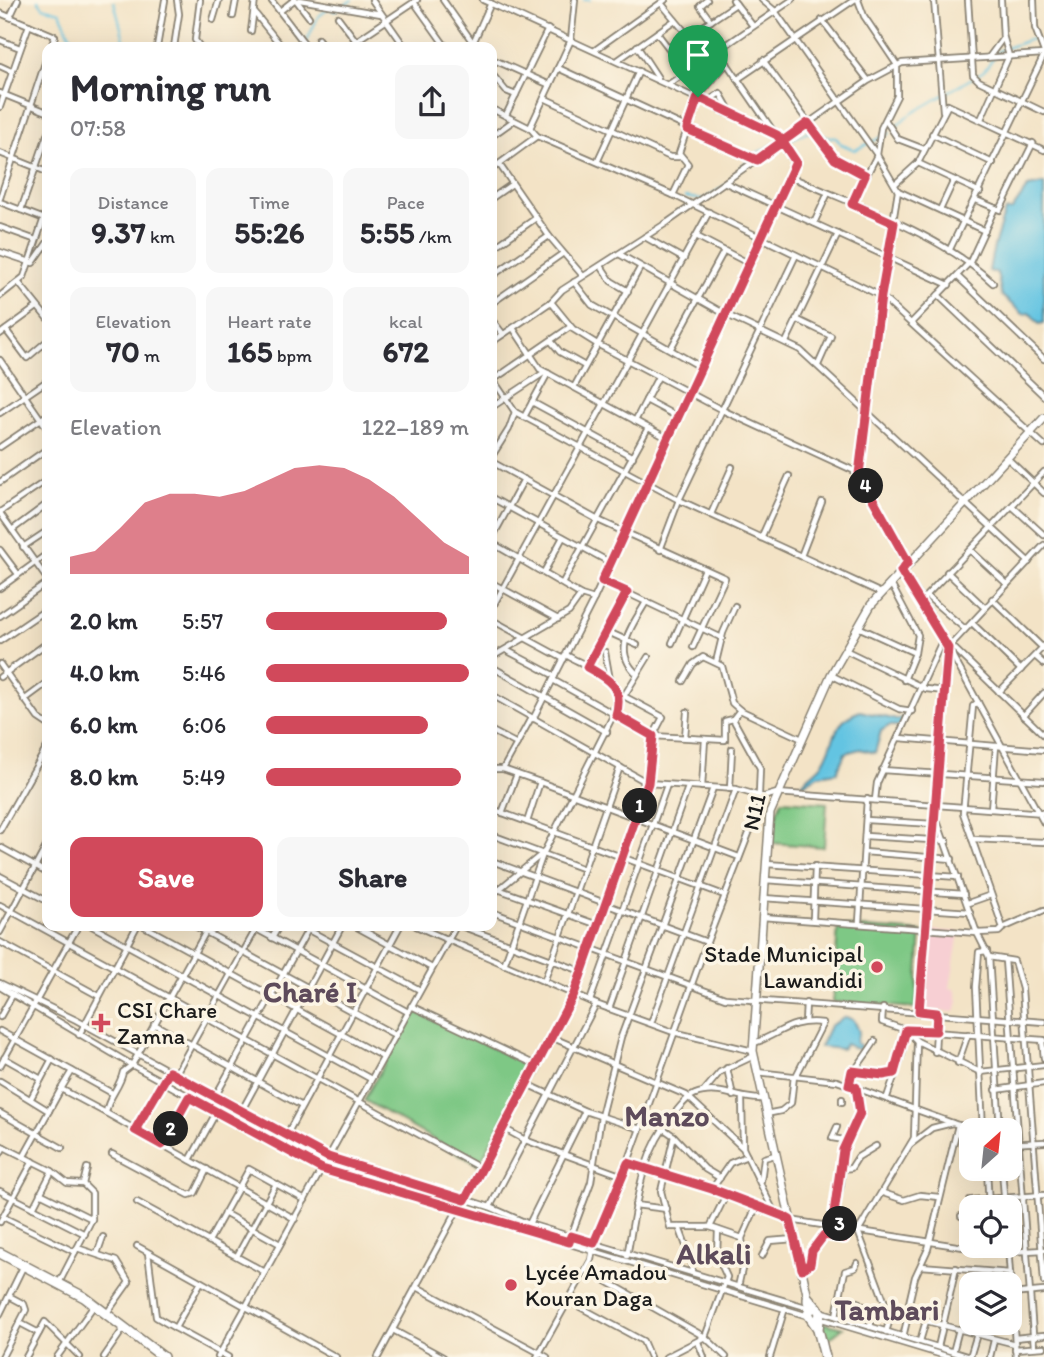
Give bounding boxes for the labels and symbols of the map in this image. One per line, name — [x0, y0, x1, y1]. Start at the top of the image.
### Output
pin — [668, 25, 728, 97]
pin: 4 — [848, 468, 884, 504]
pin: 1 — [622, 788, 658, 824]
street label: N11 — [736, 791, 772, 833]
place label: Stade Municipal Lawandidi — [704, 940, 863, 994]
marker: Stade Municipal Lawandidi — [869, 959, 885, 975]
district label: Charé I — [263, 973, 357, 1010]
place label: CSI Chare Zamna — [117, 996, 217, 1050]
marker: CSI Chare Zamna — [91, 1013, 111, 1033]
district label: Manzo — [624, 1097, 710, 1134]
pin: 2 — [154, 1112, 188, 1146]
north arrow — [959, 1118, 1022, 1181]
pin: 3 — [822, 1206, 858, 1242]
district label: Alkali — [676, 1235, 751, 1272]
place label: Lycée Amadou Kouran Daga — [525, 1258, 667, 1312]
marker: Lycée Amadou Kouran Daga — [503, 1277, 519, 1293]
district label: Tambari — [834, 1291, 939, 1328]

